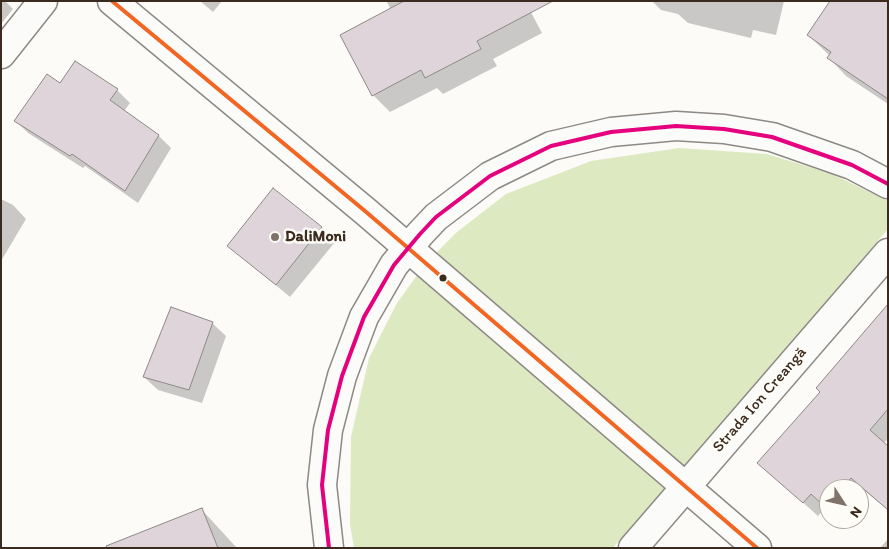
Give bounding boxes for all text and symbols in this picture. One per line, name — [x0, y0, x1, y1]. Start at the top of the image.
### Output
place label: DaliMoni — [285, 227, 346, 247]
marker: DaliMoni — [269, 231, 281, 243]
unlabelled marker — [438, 273, 448, 283]
street label: Strada Ion Creangă — [709, 343, 811, 457]
north arrow — [819, 479, 869, 529]
text: N — [846, 504, 866, 521]

